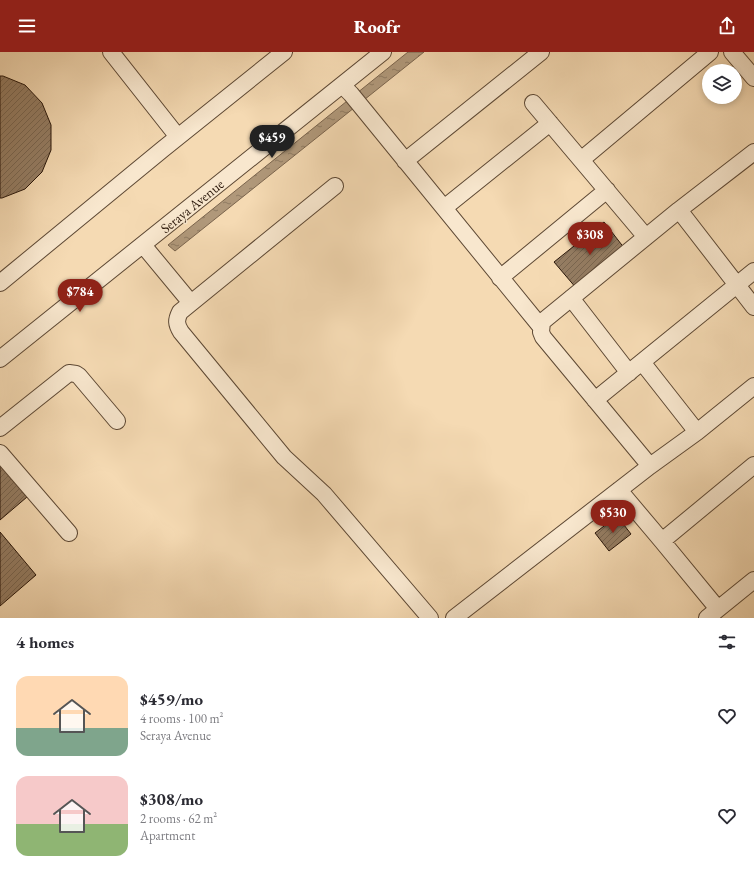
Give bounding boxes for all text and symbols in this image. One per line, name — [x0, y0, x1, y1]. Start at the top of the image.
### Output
icon: menu — [16, 15, 38, 37]
text: Roofr — [354, 15, 400, 38]
icon: share — [716, 15, 738, 37]
map controls — [702, 64, 742, 104]
button: layers — [702, 64, 742, 104]
pin: $459 — [248, 125, 296, 159]
text: $459 — [259, 129, 285, 146]
street label: Seraya Avenue — [157, 175, 228, 237]
pin: $308 — [566, 222, 614, 256]
text: $308 — [577, 226, 603, 243]
pin: $784 — [56, 279, 104, 313]
text: $784 — [67, 283, 93, 300]
pin: $530 — [589, 500, 637, 534]
text: $530 — [600, 504, 626, 521]
text: 4 homes — [16, 631, 74, 653]
icon: filters — [716, 631, 738, 653]
text: $459/mo — [140, 688, 203, 710]
icon: home — [48, 692, 96, 740]
icon: heart — [716, 705, 738, 727]
text: 4 rooms · 100 m² — [140, 710, 224, 727]
text: Seraya Avenue — [140, 727, 211, 744]
text: $308/mo — [140, 788, 203, 810]
icon: home — [48, 792, 96, 840]
icon: heart — [716, 805, 738, 827]
text: 2 rooms · 62 m² — [140, 810, 217, 827]
text: Apartment — [140, 827, 195, 844]

